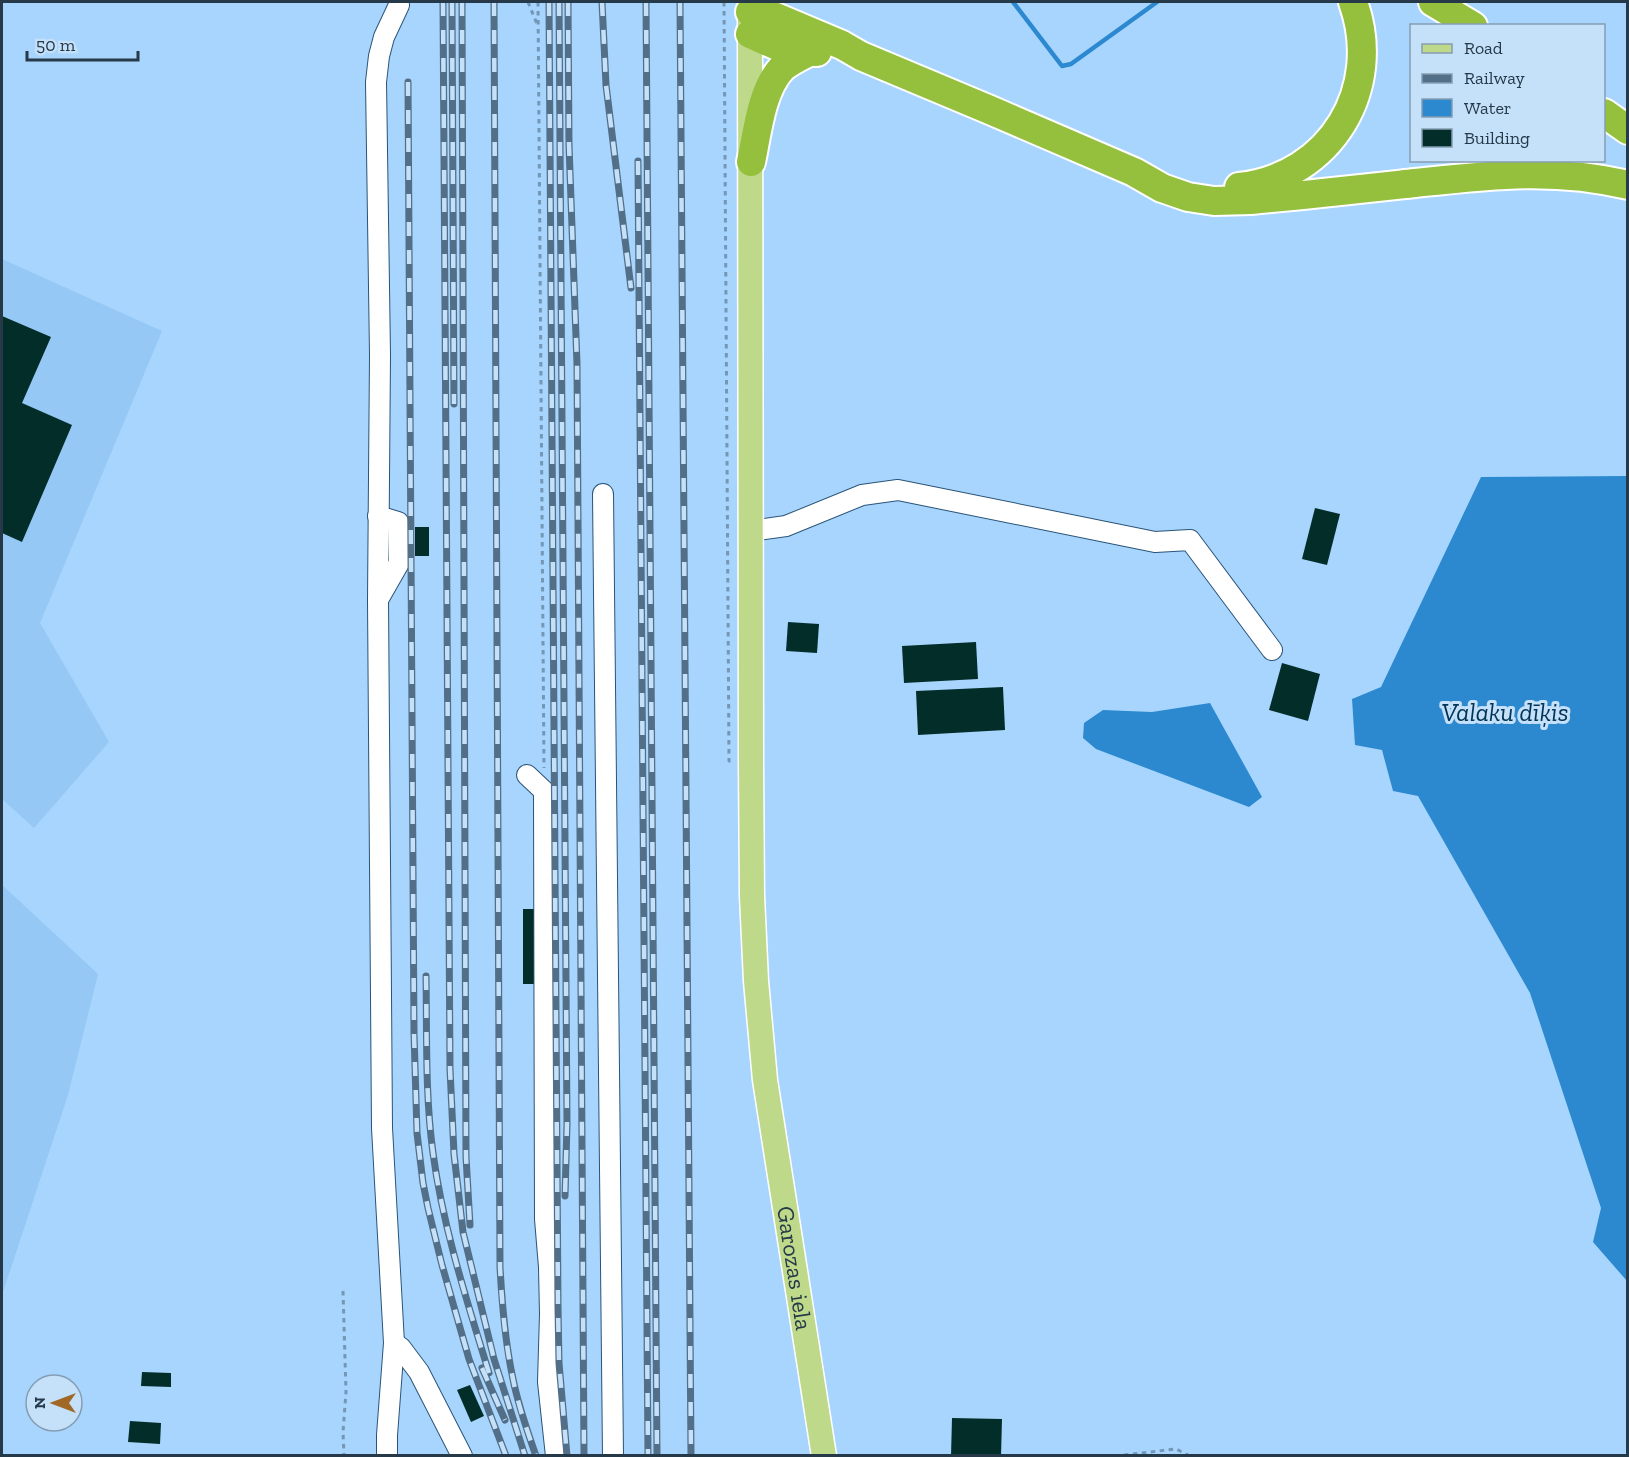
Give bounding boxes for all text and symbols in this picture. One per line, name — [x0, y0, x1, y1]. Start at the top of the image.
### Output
scale bar — [27, 24, 138, 62]
legend — [1410, 24, 1605, 162]
text: 50 m — [36, 34, 76, 56]
text: Road — [1464, 37, 1503, 59]
text: Railway — [1464, 67, 1526, 89]
text: Water — [1464, 97, 1511, 119]
text: Building — [1464, 127, 1530, 149]
water label: Valaku dīķis — [1441, 696, 1569, 728]
street label: Garozas iela — [771, 1204, 819, 1333]
north arrow — [24, 1373, 84, 1433]
text: N — [30, 1397, 49, 1409]

